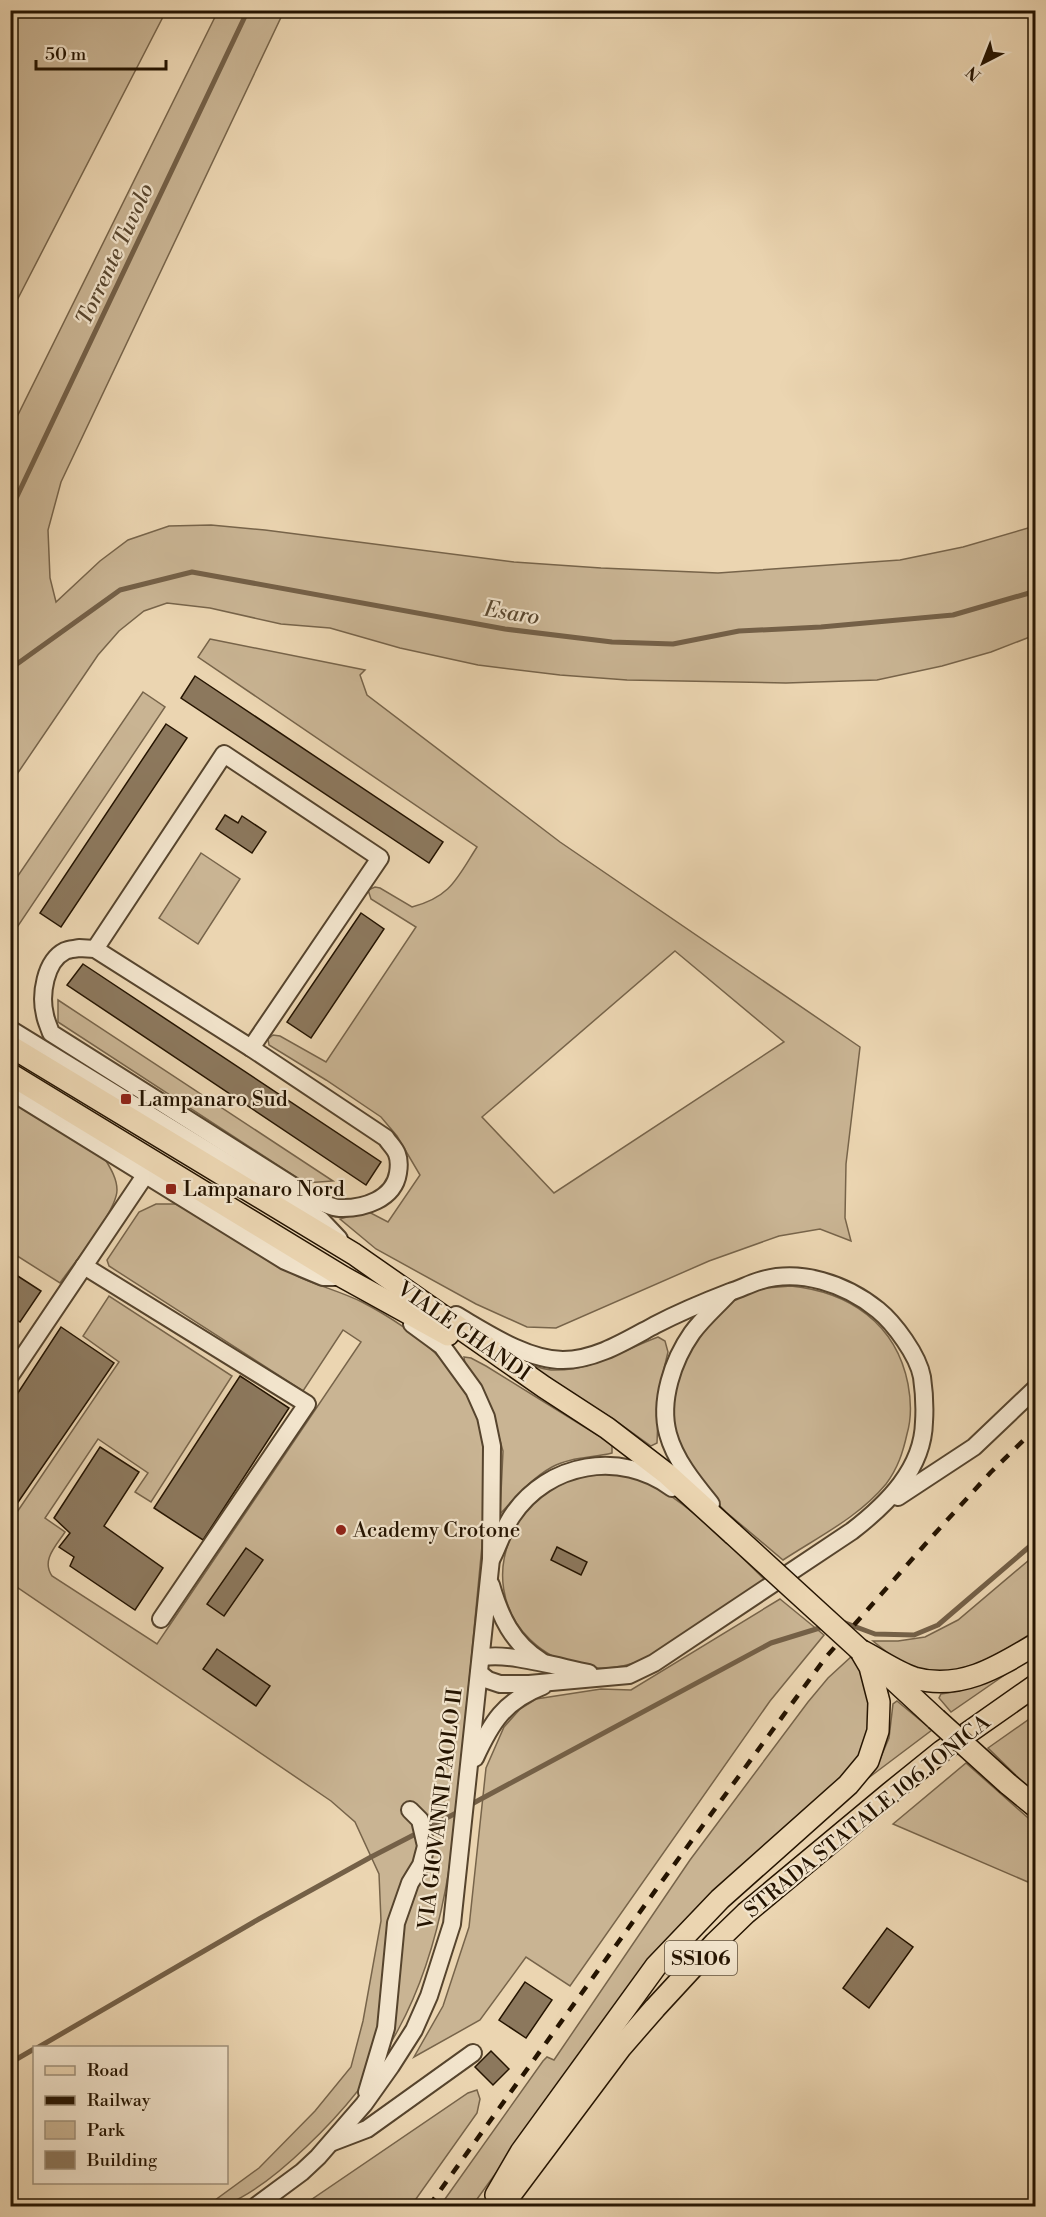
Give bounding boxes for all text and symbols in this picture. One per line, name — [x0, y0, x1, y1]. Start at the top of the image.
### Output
scale bar — [36, 33, 166, 71]
north arrow — [953, 33, 1013, 93]
text: 50 m — [45, 43, 87, 66]
text: N — [962, 62, 985, 85]
water label: Torrente Tuvolo — [71, 179, 160, 330]
water label: Esaro — [481, 596, 541, 631]
place label: Lampanaro Sud — [138, 1087, 288, 1113]
marker: Lampanaro Sud — [119, 1092, 133, 1106]
place label: Lampanaro Nord — [183, 1177, 345, 1203]
marker: Lampanaro Nord — [164, 1182, 178, 1196]
street label: VIALE GHANDI — [391, 1276, 535, 1387]
place label: Academy Crotone — [352, 1518, 520, 1544]
marker: Academy Crotone — [334, 1523, 348, 1537]
street label: VIA GIOVANNI PAOLO II — [413, 1687, 469, 1932]
street label: STRADA STATALE 106 JONICA — [740, 1709, 996, 1924]
road number: SS106 — [665, 1941, 737, 1975]
legend — [33, 2046, 228, 2184]
text: Road — [87, 2059, 130, 2082]
text: Railway — [87, 2089, 151, 2112]
text: Park — [87, 2119, 126, 2142]
text: Building — [86, 2149, 158, 2172]

